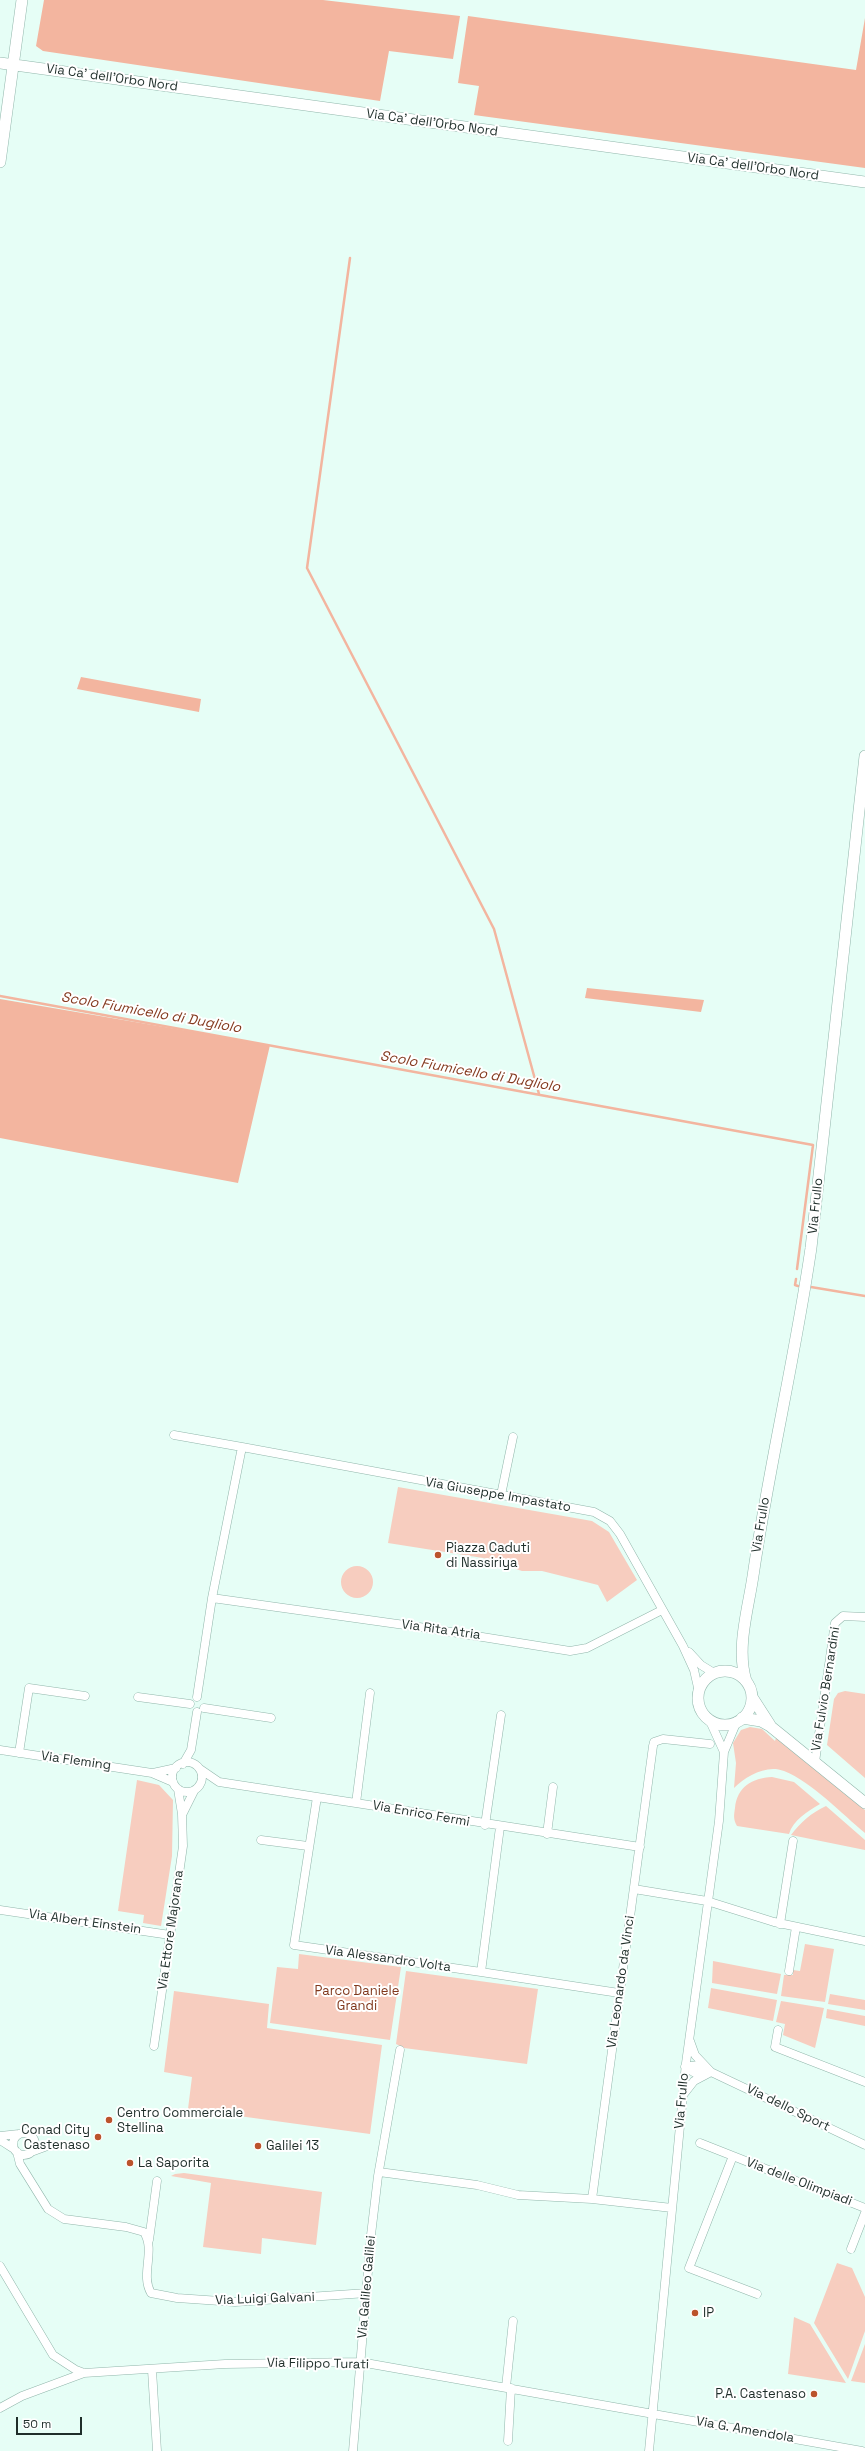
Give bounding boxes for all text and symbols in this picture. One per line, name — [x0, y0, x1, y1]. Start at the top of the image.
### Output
street label: Via Ca' dell'Orbo Nord — [45, 61, 179, 95]
street label: Via Ca' dell'Orbo Nord — [365, 106, 499, 140]
street label: Via Ca' dell'Orbo Nord — [686, 150, 820, 184]
water label: Scolo Fiumicello di Dugliolo — [60, 989, 242, 1037]
water label: Scolo Fiumicello di Dugliolo — [379, 1048, 561, 1096]
street label: Via Frullo — [805, 1177, 827, 1235]
street label: Via Giuseppe Impastato — [424, 1474, 572, 1516]
street label: Via Frullo — [749, 1496, 773, 1554]
place label: Piazza Caduti di Nassiriya — [446, 1540, 530, 1571]
marker: Piazza Caduti di Nassiriya — [433, 1550, 443, 1560]
street label: Via Rita Atria — [400, 1617, 482, 1643]
street label: Via Fulvio Bernardini — [808, 1626, 844, 1752]
street label: Via Fleming — [40, 1748, 112, 1774]
street label: Via Enrico Fermi — [371, 1798, 471, 1830]
street label: Via Ettore Majorana — [155, 1869, 187, 1991]
street label: Via Albert Einstein — [28, 1906, 142, 1938]
street label: Via Leonardo da Vinci — [604, 1915, 638, 2049]
street label: Via Alessandro Volta — [324, 1942, 452, 1976]
park label: Parco Daniele Grandi — [315, 1983, 399, 2014]
street label: Via Frullo — [672, 2072, 692, 2130]
street label: Via dello Sport — [744, 2081, 832, 2135]
place label: Centro Commerciale Stellina — [117, 2105, 243, 2136]
marker: Centro Commerciale Stellina — [104, 2115, 114, 2125]
place label: Conad City Castenaso — [21, 2122, 90, 2153]
marker: Conad City Castenaso — [93, 2132, 103, 2142]
place label: Galilei 13 — [266, 2138, 319, 2154]
marker: Galilei 13 — [253, 2141, 263, 2151]
place label: La Saporita — [138, 2155, 209, 2171]
street label: Via delle Olimpiadi — [744, 2155, 854, 2209]
marker: La Saporita — [125, 2158, 135, 2168]
street label: Via Galileo Galilei — [355, 2235, 379, 2339]
street label: Via Luigi Galvani — [215, 2289, 315, 2309]
place label: IP — [703, 2305, 714, 2321]
marker: IP — [690, 2308, 700, 2318]
street label: Via Filippo Turati — [267, 2355, 369, 2373]
place label: P.A. Castenaso — [715, 2386, 806, 2402]
marker: P.A. Castenaso — [809, 2389, 819, 2399]
scale bar — [18, 2409, 84, 2435]
street label: Via G. Amendola — [695, 2414, 795, 2446]
text: 50 m — [23, 2416, 51, 2432]

